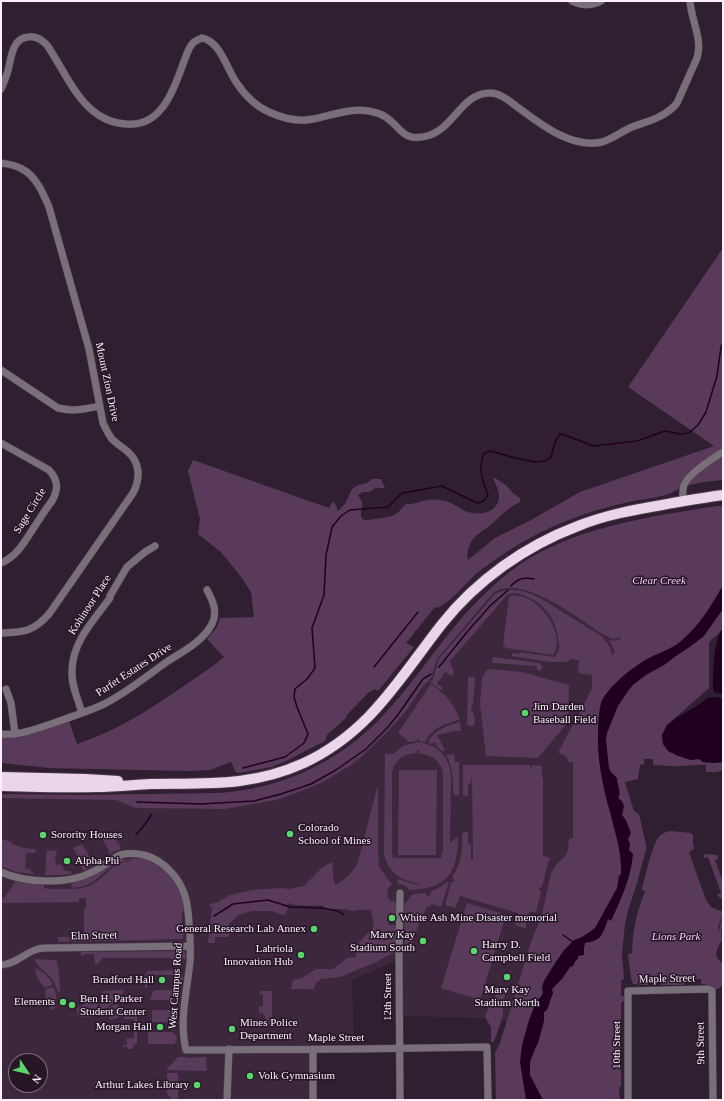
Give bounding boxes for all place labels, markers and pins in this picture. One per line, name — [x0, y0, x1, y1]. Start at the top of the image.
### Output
place label: Jim Darden Baseball Field — [533, 700, 596, 726]
marker: Jim Darden Baseball Field — [520, 708, 530, 718]
place label: Colorado School of Mines — [298, 821, 371, 847]
place label: Sorority Houses — [51, 828, 122, 842]
marker: Colorado School of Mines — [285, 829, 295, 839]
marker: Sorority Houses — [38, 830, 48, 840]
place label: Alpha Phi — [75, 854, 119, 868]
marker: Alpha Phi — [62, 856, 72, 866]
place label: White Ash Mine Disaster memorial — [400, 911, 557, 925]
marker: White Ash Mine Disaster memorial — [387, 913, 397, 923]
place label: General Research Lab Annex — [176, 922, 306, 936]
marker: General Research Lab Annex — [309, 924, 319, 934]
place label: Marv Kay Stadium South — [350, 928, 415, 954]
marker: Marv Kay Stadium South — [418, 936, 428, 946]
place label: Harry D. Campbell Field — [482, 938, 550, 964]
place label: Labriola Innovation Hub — [224, 942, 293, 968]
marker: Harry D. Campbell Field — [469, 946, 479, 956]
marker: Labriola Innovation Hub — [296, 950, 306, 960]
marker: Marv Kay Stadium North — [502, 972, 512, 982]
place label: Bradford Hall — [93, 973, 154, 987]
marker: Bradford Hall — [157, 975, 167, 985]
place label: Marv Kay Stadium North — [474, 983, 540, 1009]
place label: Ben H. Parker Student Center — [80, 992, 146, 1018]
place label: Elements — [14, 995, 55, 1009]
marker: Elements — [58, 997, 68, 1007]
marker: Ben H. Parker Student Center — [67, 1000, 77, 1010]
place label: Mines Police Department — [240, 1016, 298, 1042]
place label: Morgan Hall — [96, 1020, 152, 1034]
marker: Morgan Hall — [155, 1022, 165, 1032]
marker: Mines Police Department — [227, 1024, 237, 1034]
place label: Volk Gymnasium — [258, 1069, 335, 1083]
marker: Volk Gymnasium — [245, 1071, 255, 1081]
place label: Arthur Lakes Library — [95, 1078, 189, 1092]
marker: Arthur Lakes Library — [192, 1080, 202, 1090]

